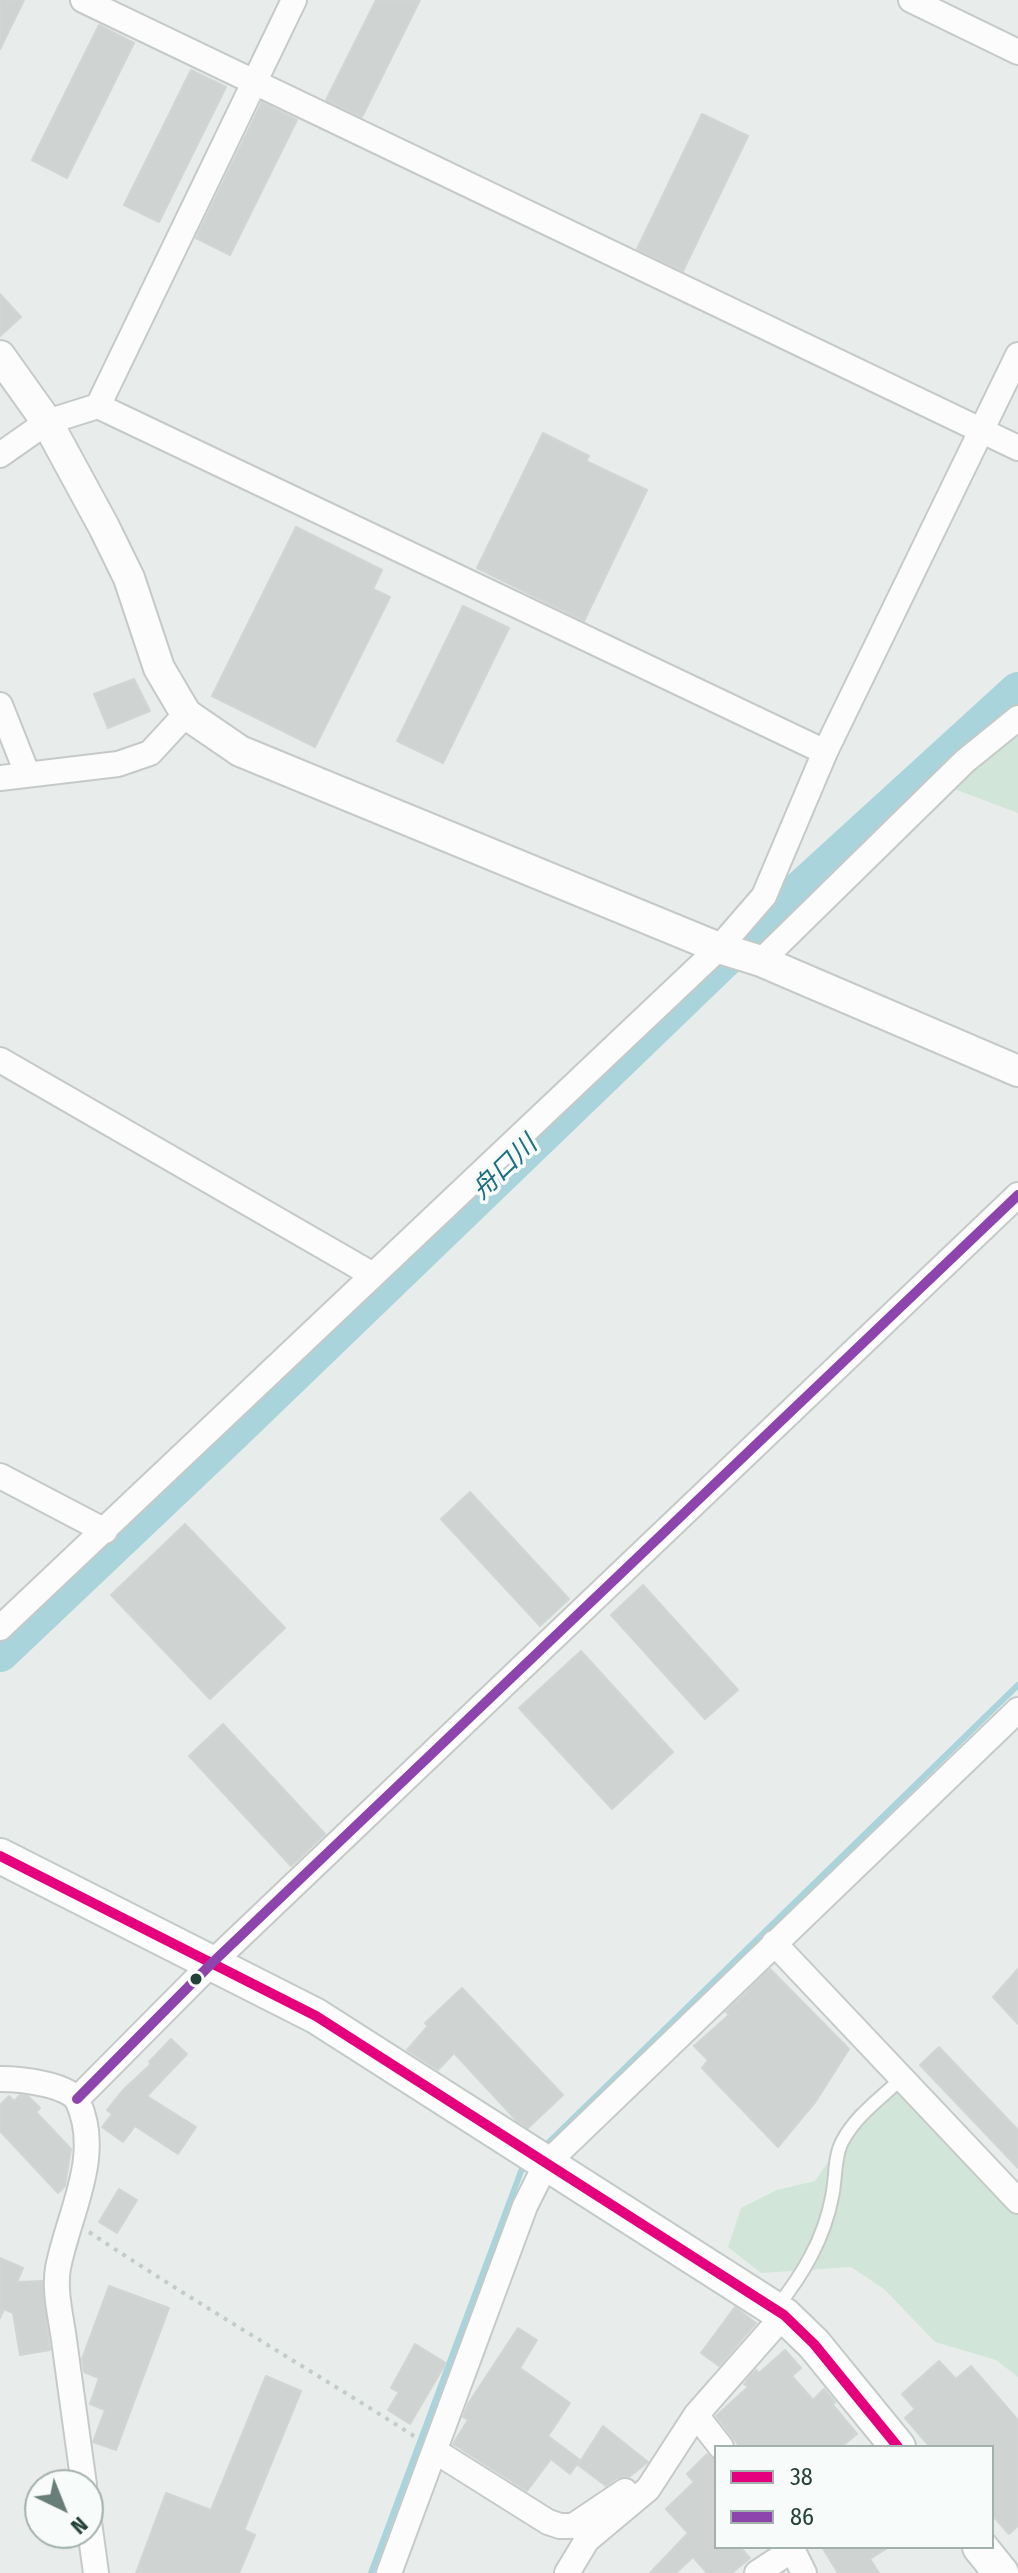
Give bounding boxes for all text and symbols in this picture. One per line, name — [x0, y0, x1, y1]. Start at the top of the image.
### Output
water label: 舟口川 — [466, 1130, 544, 1206]
unlabelled marker — [188, 1971, 204, 1987]
legend — [714, 2445, 994, 2549]
text: 38 — [790, 2463, 813, 2491]
north arrow — [24, 2469, 104, 2549]
text: 86 — [790, 2503, 814, 2531]
text: N — [65, 2511, 93, 2540]

